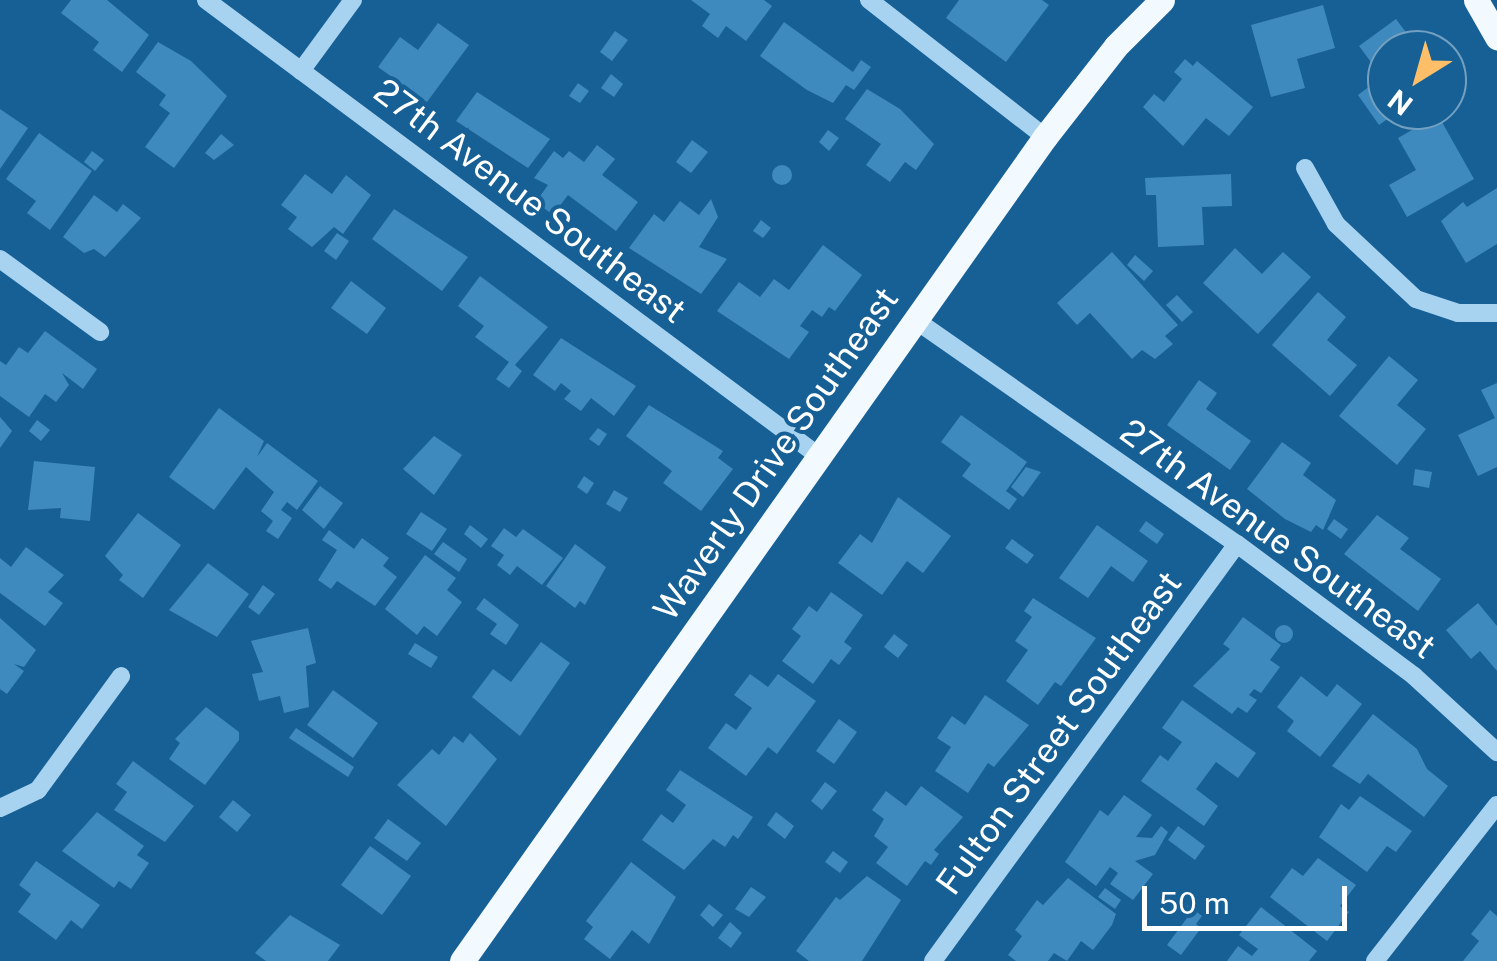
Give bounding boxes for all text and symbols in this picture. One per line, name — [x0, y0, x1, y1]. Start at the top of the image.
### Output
north arrow — [1367, 30, 1467, 130]
street label: 27th Avenue Southeast — [366, 70, 694, 332]
text: N — [1381, 83, 1419, 123]
street label: Waverly Drive Southeast — [645, 279, 907, 629]
street label: 27th Avenue Southeast — [1112, 410, 1444, 668]
street label: Fulton Street Southeast — [928, 563, 1190, 903]
scale bar — [1147, 866, 1352, 928]
text: 50 m — [1159, 885, 1230, 921]

